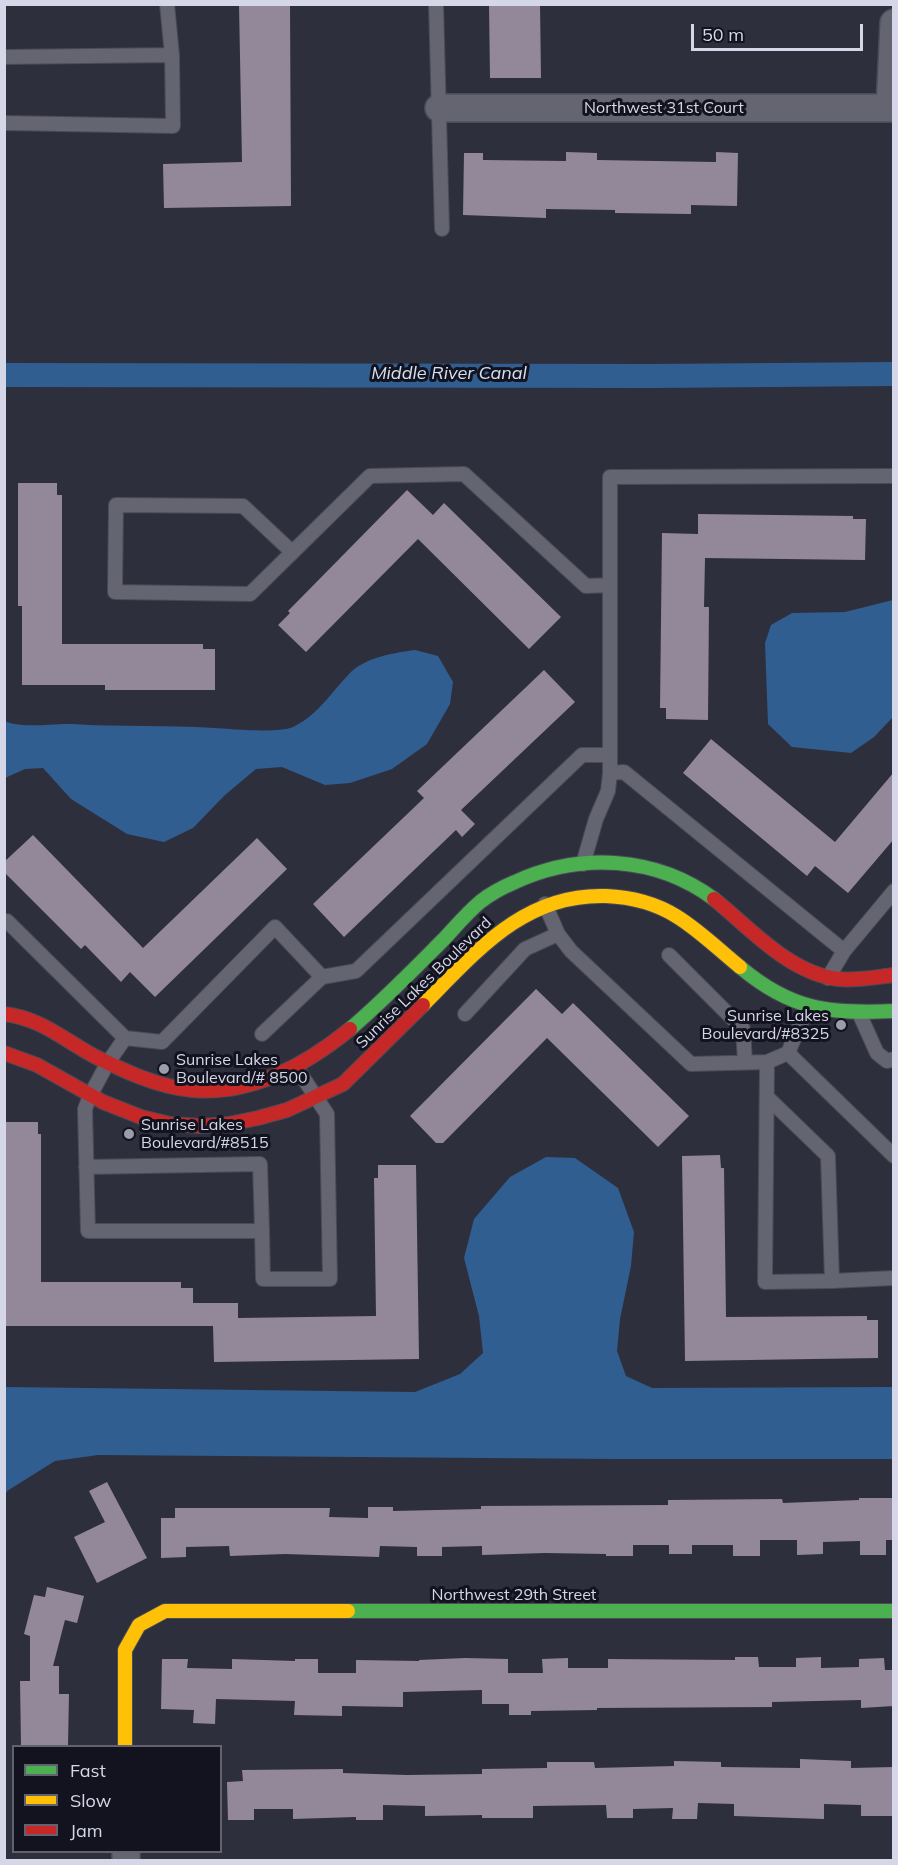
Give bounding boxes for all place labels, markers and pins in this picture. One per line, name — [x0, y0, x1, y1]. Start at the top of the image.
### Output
place label: Sunrise Lakes Boulevard/#8325 — [702, 1006, 829, 1044]
marker: Sunrise Lakes Boulevard/#8325 — [834, 1018, 848, 1032]
place label: Sunrise Lakes Boulevard/# 8500 — [176, 1050, 308, 1088]
marker: Sunrise Lakes Boulevard/# 8500 — [157, 1062, 171, 1076]
place label: Sunrise Lakes Boulevard/#8515 — [141, 1115, 268, 1153]
marker: Sunrise Lakes Boulevard/#8515 — [122, 1127, 136, 1141]

